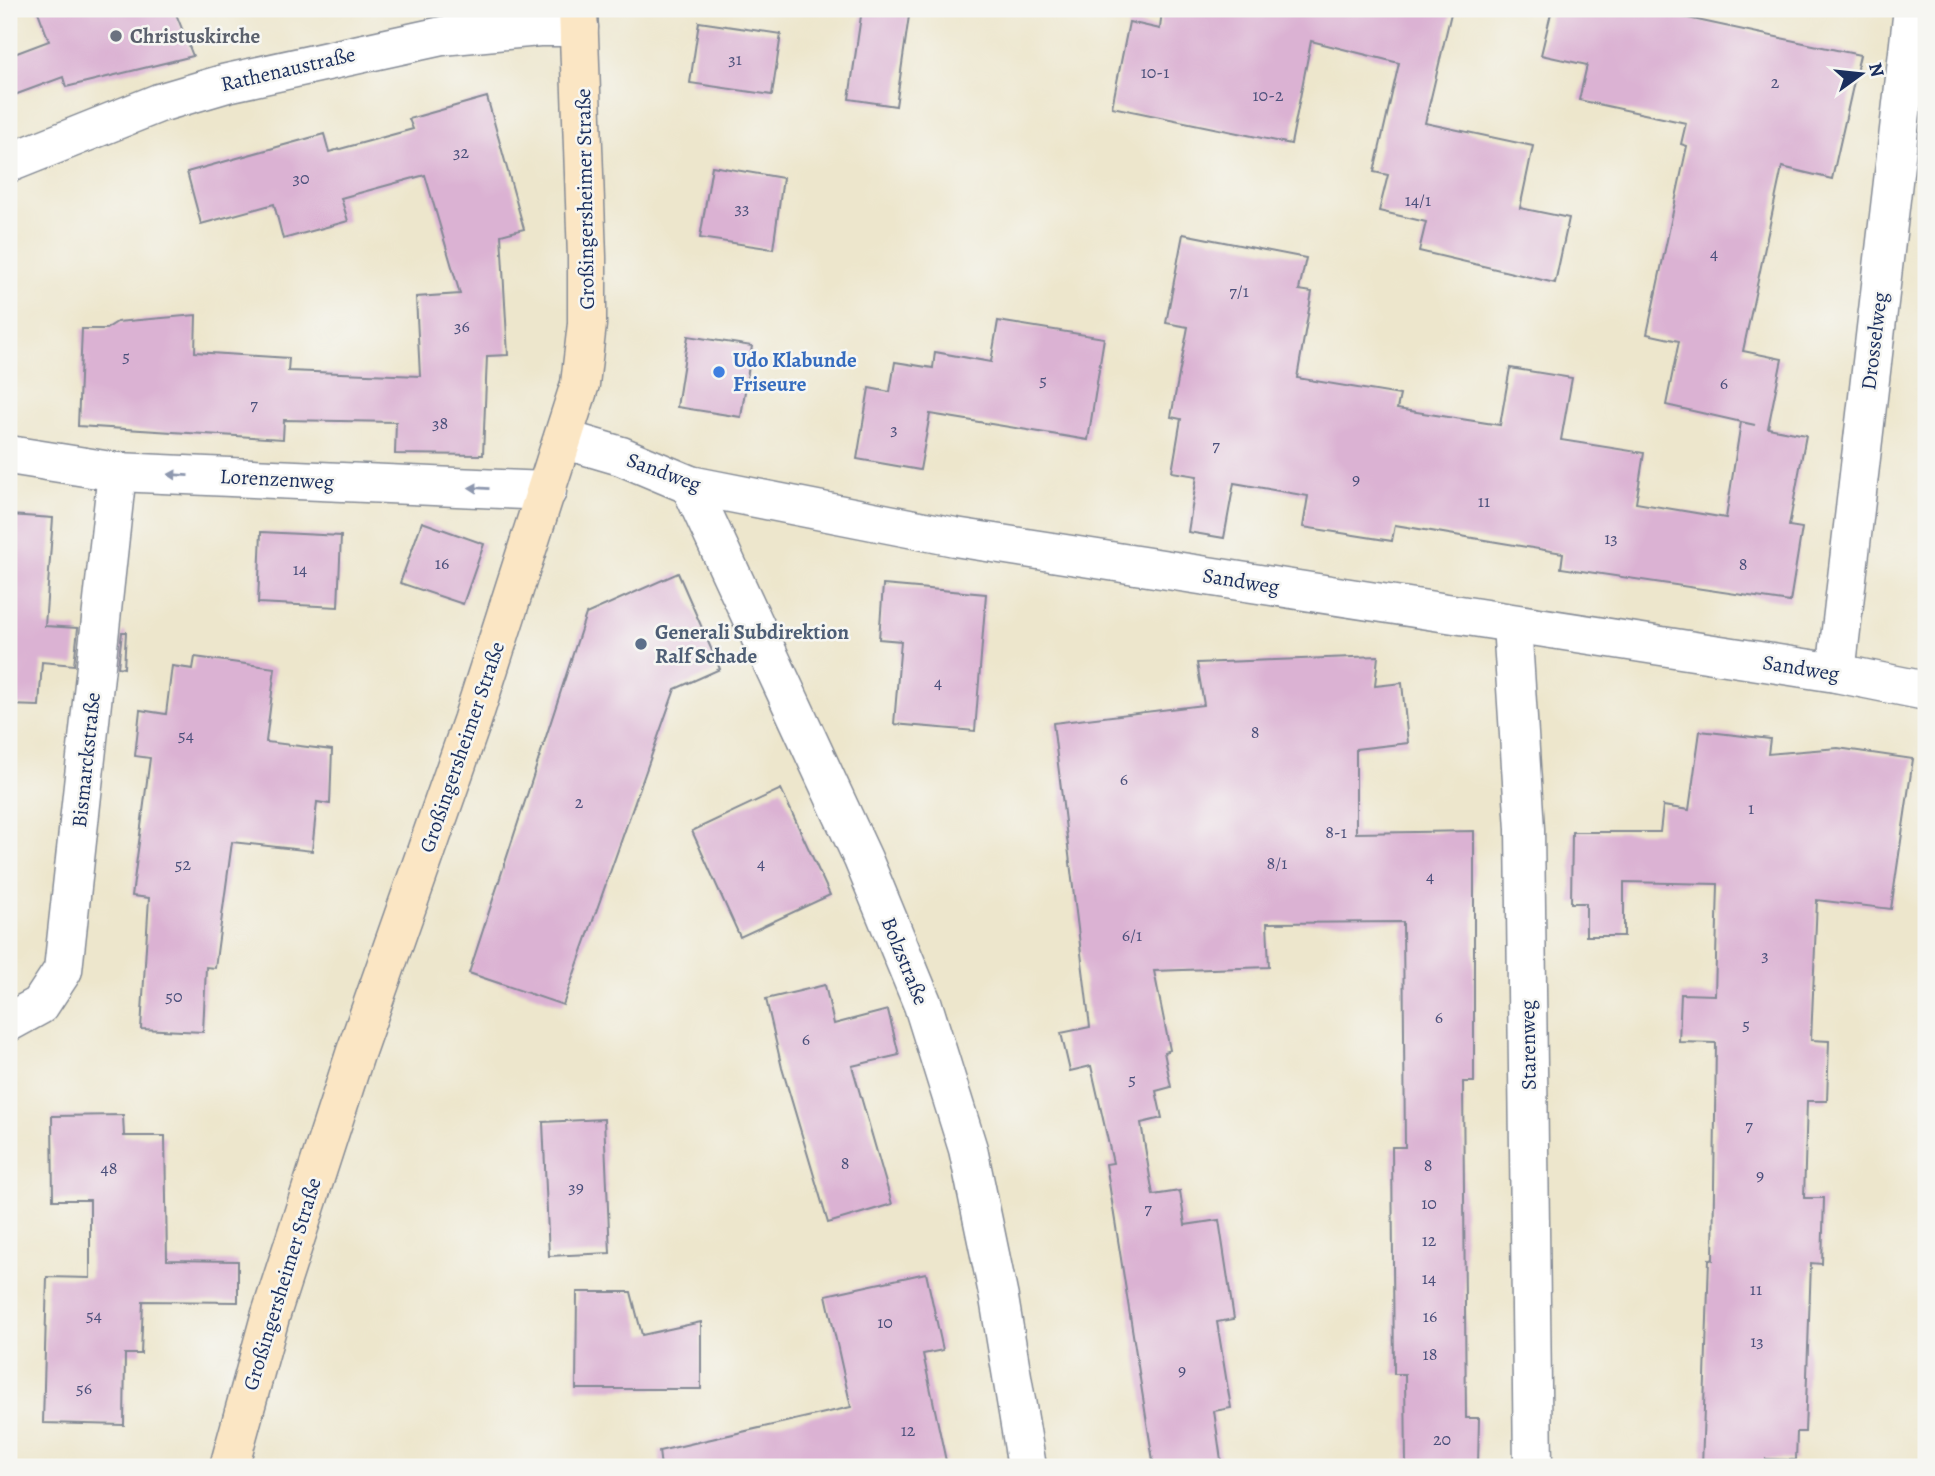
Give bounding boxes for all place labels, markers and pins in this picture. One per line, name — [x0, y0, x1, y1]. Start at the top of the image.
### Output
place label: Christuskirche — [130, 22, 261, 50]
marker: Christuskirche — [108, 28, 124, 44]
place label: Udo Klabunde Friseure — [733, 346, 857, 398]
marker: Udo Klabunde Friseure — [711, 364, 727, 380]
place label: Generali Subdirektion Ralf Schade — [655, 618, 849, 670]
marker: Generali Subdirektion Ralf Schade — [633, 636, 649, 652]

